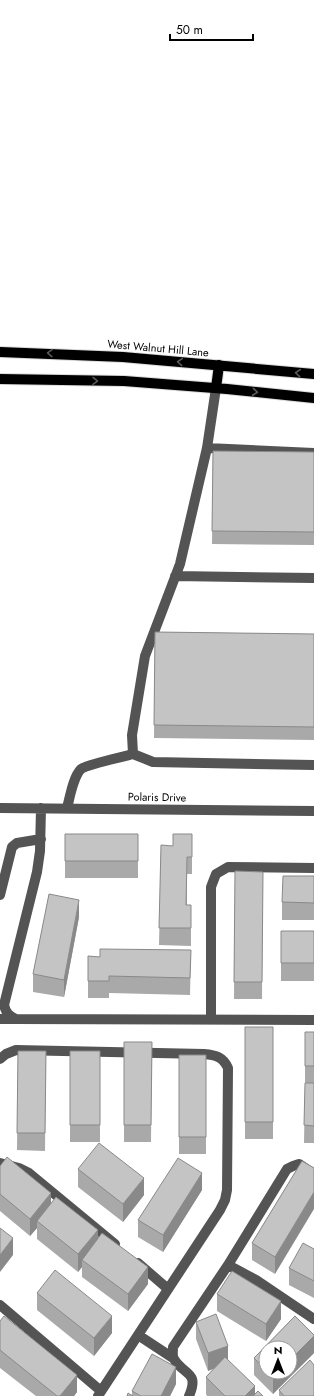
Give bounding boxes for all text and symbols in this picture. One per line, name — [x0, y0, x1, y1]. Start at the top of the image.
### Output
scale bar — [170, 16, 253, 42]
text: 50 m — [176, 21, 203, 39]
street label: West Walnut Hill Lane — [107, 336, 210, 360]
one-way arrow — [47, 349, 53, 358]
one-way arrow — [177, 357, 183, 366]
one-way arrow — [295, 369, 301, 378]
one-way arrow — [92, 376, 98, 385]
one-way arrow — [252, 387, 258, 396]
street label: Polaris Drive — [128, 788, 187, 806]
north arrow — [258, 1340, 298, 1380]
text: N — [274, 1342, 282, 1358]

